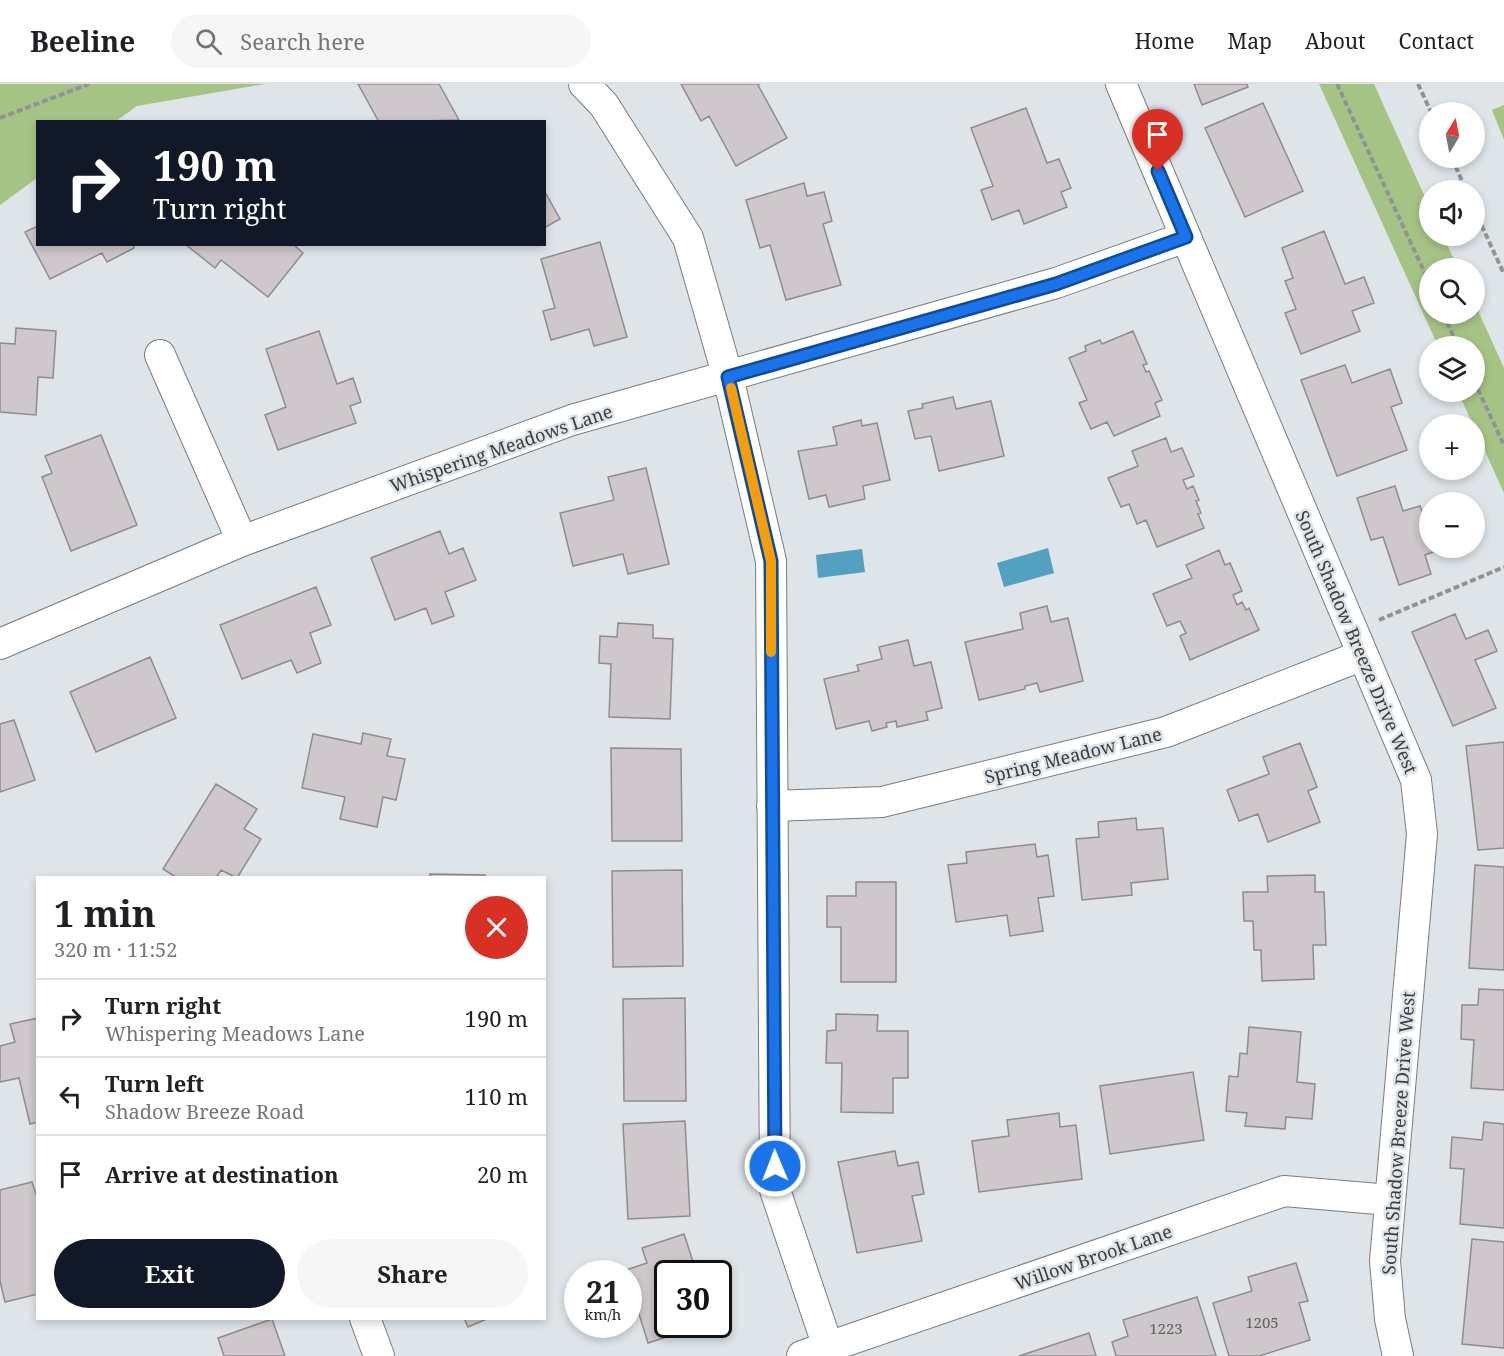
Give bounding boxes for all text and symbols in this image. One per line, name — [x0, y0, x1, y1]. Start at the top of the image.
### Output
search box — [171, 14, 591, 68]
text: Beeline — [30, 22, 135, 60]
icon: search — [192, 25, 225, 58]
text: Search here — [240, 26, 365, 56]
text: Home — [1135, 27, 1195, 55]
text: Map — [1228, 27, 1272, 55]
text: About — [1305, 27, 1366, 55]
text: Contact — [1399, 27, 1474, 55]
north arrow — [1419, 102, 1485, 168]
map controls — [1419, 102, 1485, 558]
pin — [1132, 109, 1183, 171]
icon: arrive — [1141, 118, 1174, 151]
text: 190 m — [153, 136, 277, 193]
icon: right — [54, 144, 132, 222]
button: sound — [1419, 180, 1485, 246]
text: Turn right — [153, 190, 286, 227]
button: search — [1419, 258, 1485, 324]
button: layers — [1419, 336, 1485, 402]
street label: Whispering Meadows Lane — [386, 399, 616, 497]
button: + — [1419, 414, 1485, 480]
button: − — [1419, 492, 1485, 558]
street label: South Shadow Breeze Drive West — [1290, 507, 1424, 777]
street label: Spring Meadow Lane — [982, 721, 1164, 789]
text: 1 min — [54, 889, 156, 938]
button: close — [465, 896, 528, 959]
text: 320 m · 11:52 — [54, 936, 177, 963]
text: Turn right — [105, 990, 221, 1020]
street label: South Shadow Breeze Drive West — [1376, 991, 1420, 1275]
icon: right — [54, 1002, 87, 1035]
text: 190 m — [465, 1003, 528, 1033]
text: Whispering Meadows Lane — [105, 1020, 365, 1047]
text: Turn left — [105, 1068, 204, 1098]
icon: left — [54, 1080, 87, 1113]
text: 110 m — [465, 1081, 528, 1111]
text: Shadow Breeze Road — [105, 1098, 304, 1125]
position arrow — [743, 1134, 807, 1198]
icon: arrive — [54, 1158, 87, 1191]
text: Arrive at destination — [105, 1159, 339, 1189]
text: 20 m — [477, 1159, 528, 1189]
street label: Willow Brook Lane — [1011, 1219, 1175, 1295]
button: Exit — [54, 1239, 285, 1308]
button: Share — [297, 1239, 528, 1308]
speed limit sign: 30 — [654, 1260, 732, 1338]
text: 21 — [586, 1271, 620, 1312]
text: km/h — [585, 1304, 621, 1324]
house number: 1205 — [1245, 1312, 1279, 1332]
house number: 1223 — [1149, 1318, 1183, 1338]

